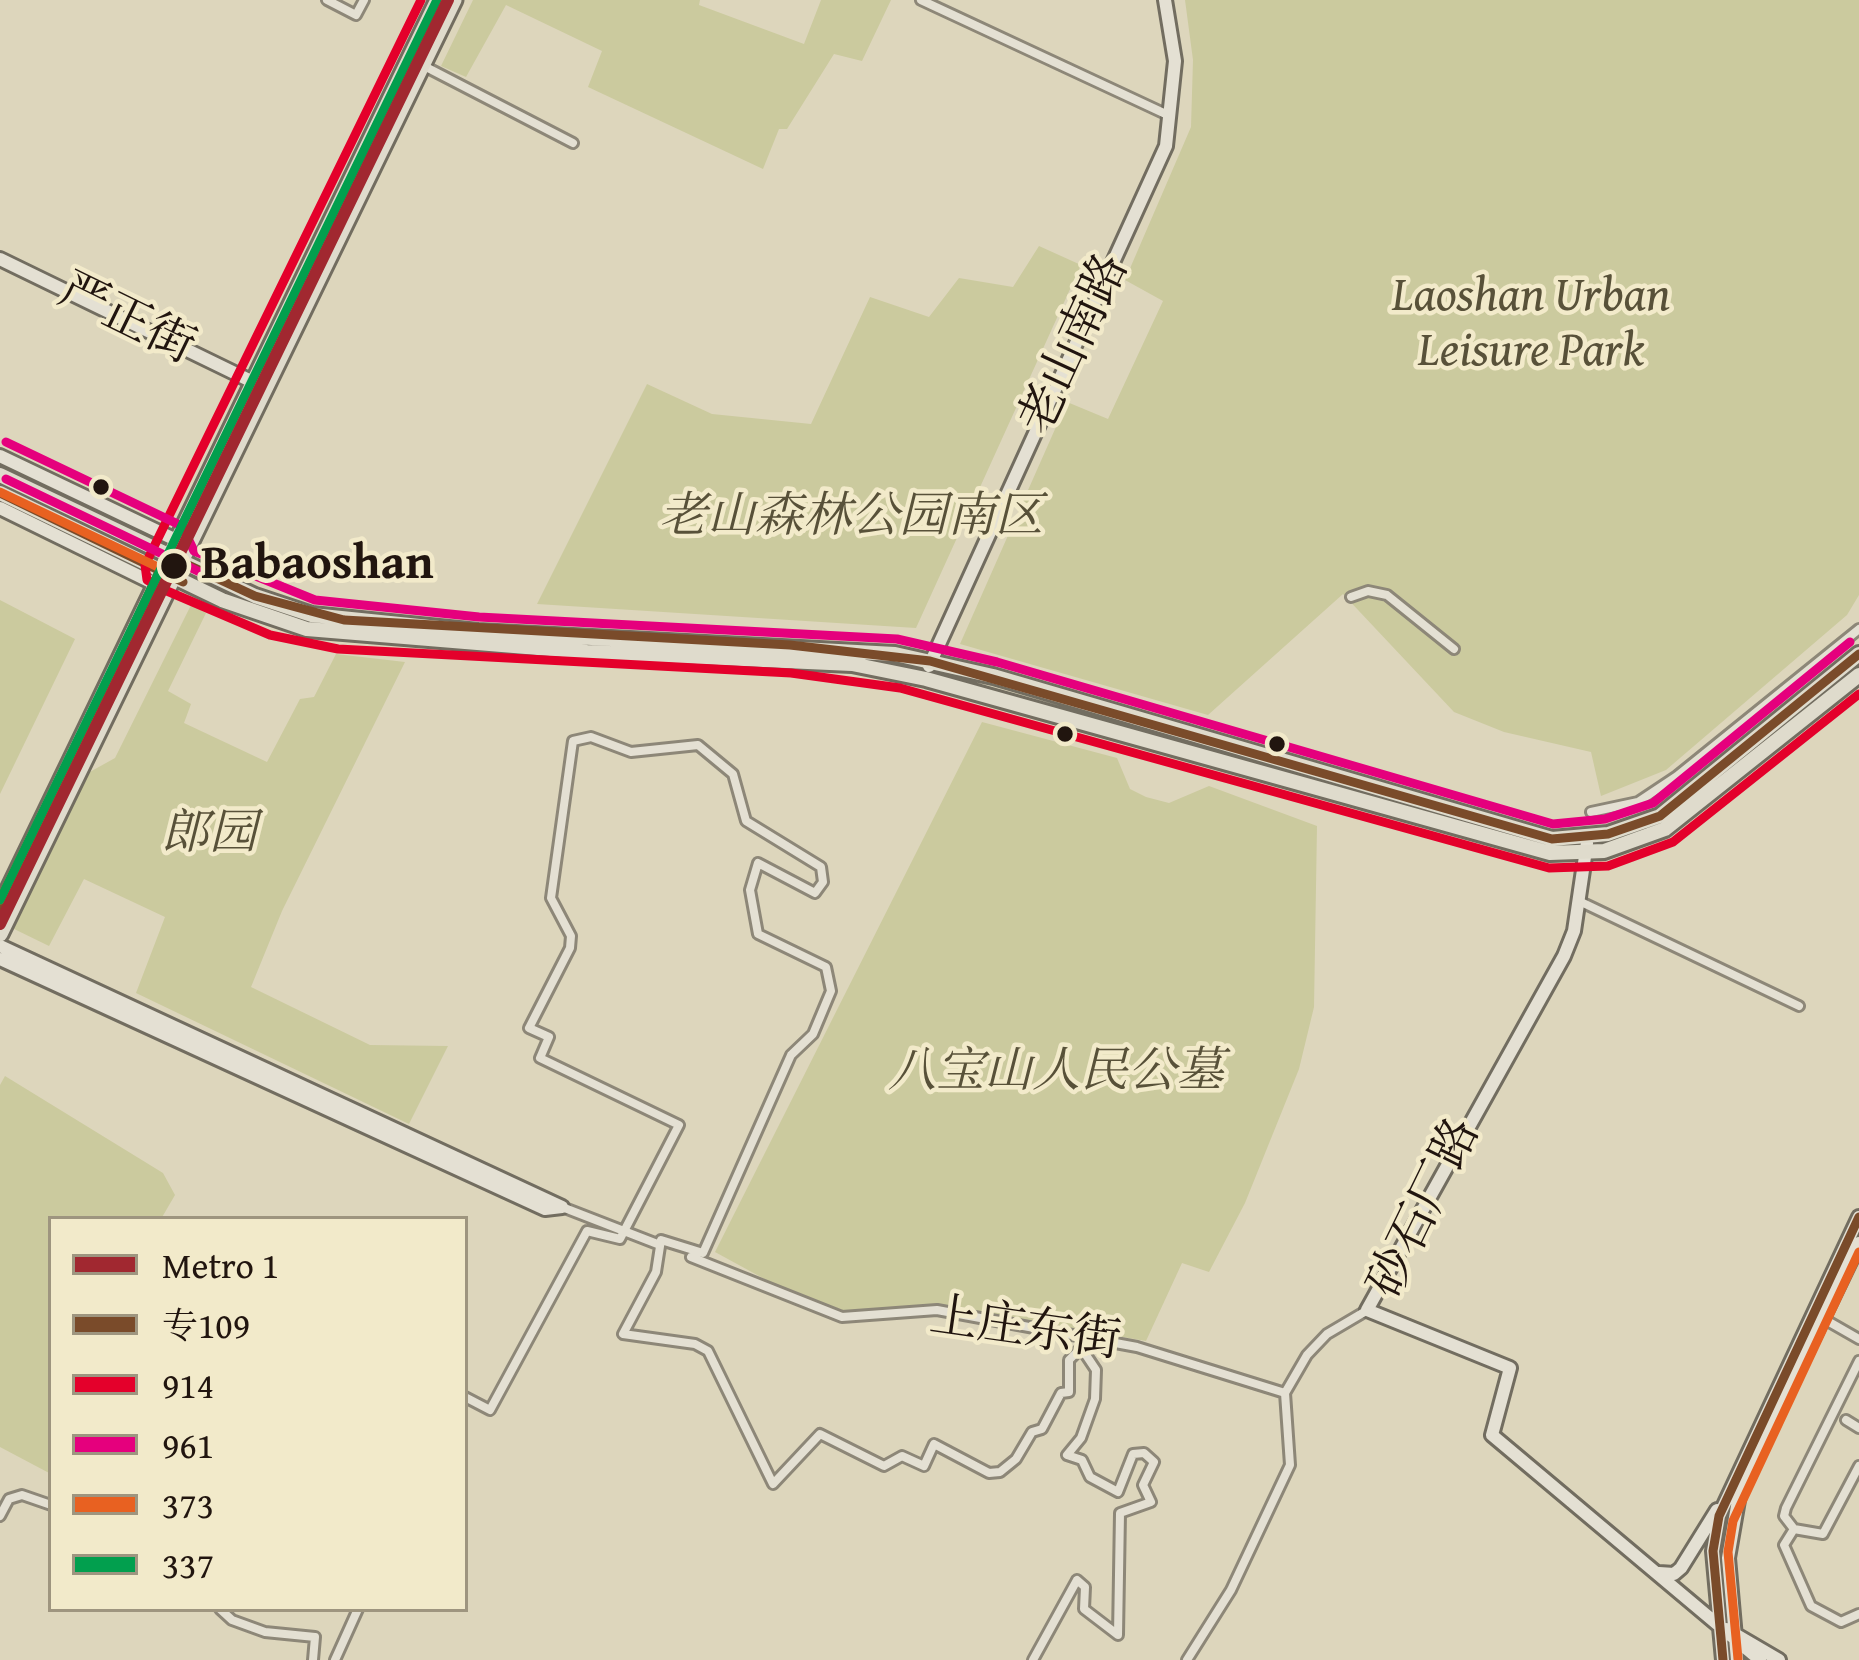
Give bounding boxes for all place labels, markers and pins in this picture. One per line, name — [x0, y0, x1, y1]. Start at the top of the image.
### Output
unlabelled marker — [90, 476, 112, 498]
place label: Babaoshan — [201, 537, 434, 595]
marker: Babaoshan — [158, 550, 190, 582]
unlabelled marker — [1054, 723, 1076, 745]
unlabelled marker — [1266, 733, 1288, 755]

